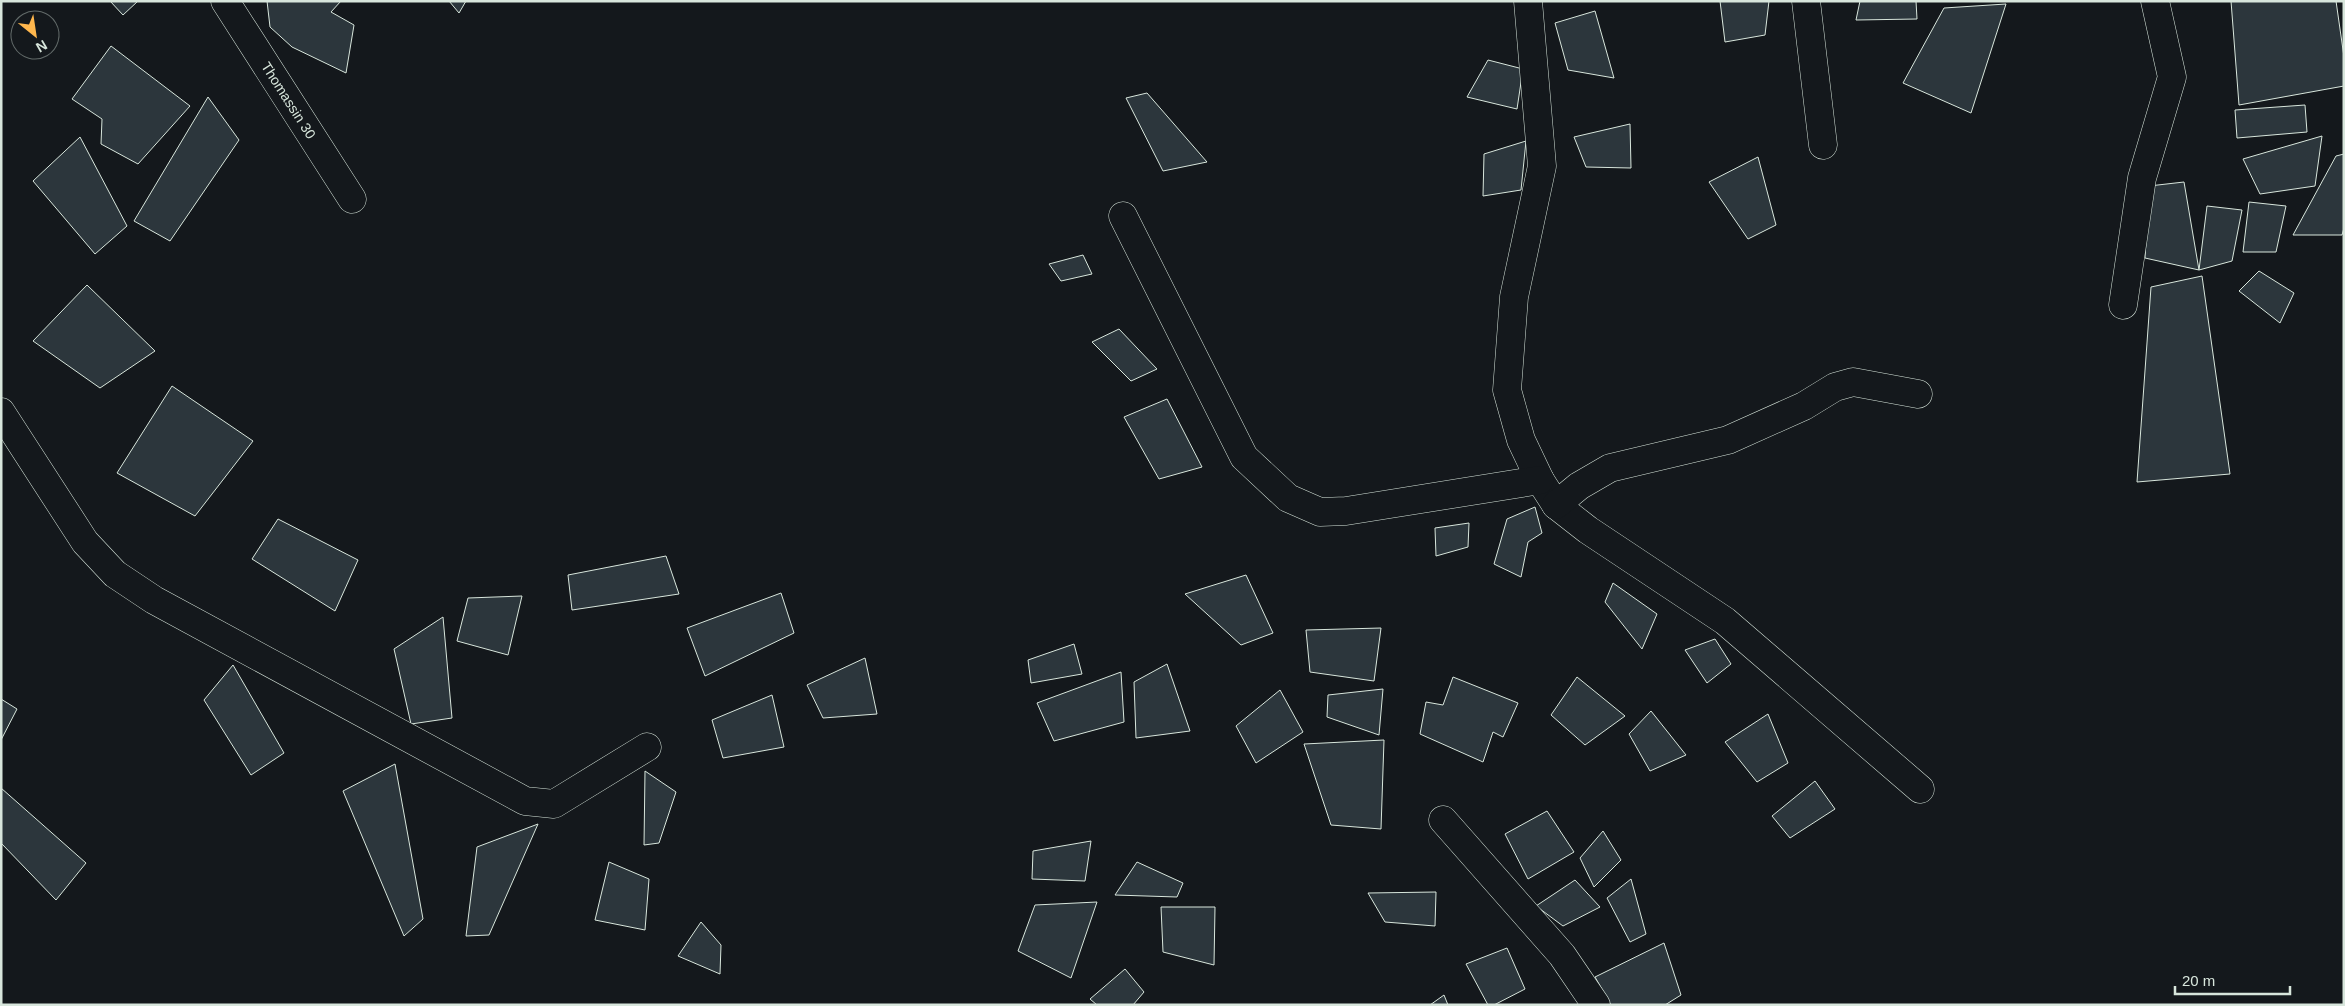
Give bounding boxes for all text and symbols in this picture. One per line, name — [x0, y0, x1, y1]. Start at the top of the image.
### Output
north arrow — [10, 10, 60, 60]
text: N — [33, 37, 50, 56]
street label: Thomassin 30 — [258, 59, 319, 142]
scale bar — [2175, 964, 2290, 996]
text: 20 m — [2182, 972, 2215, 989]

